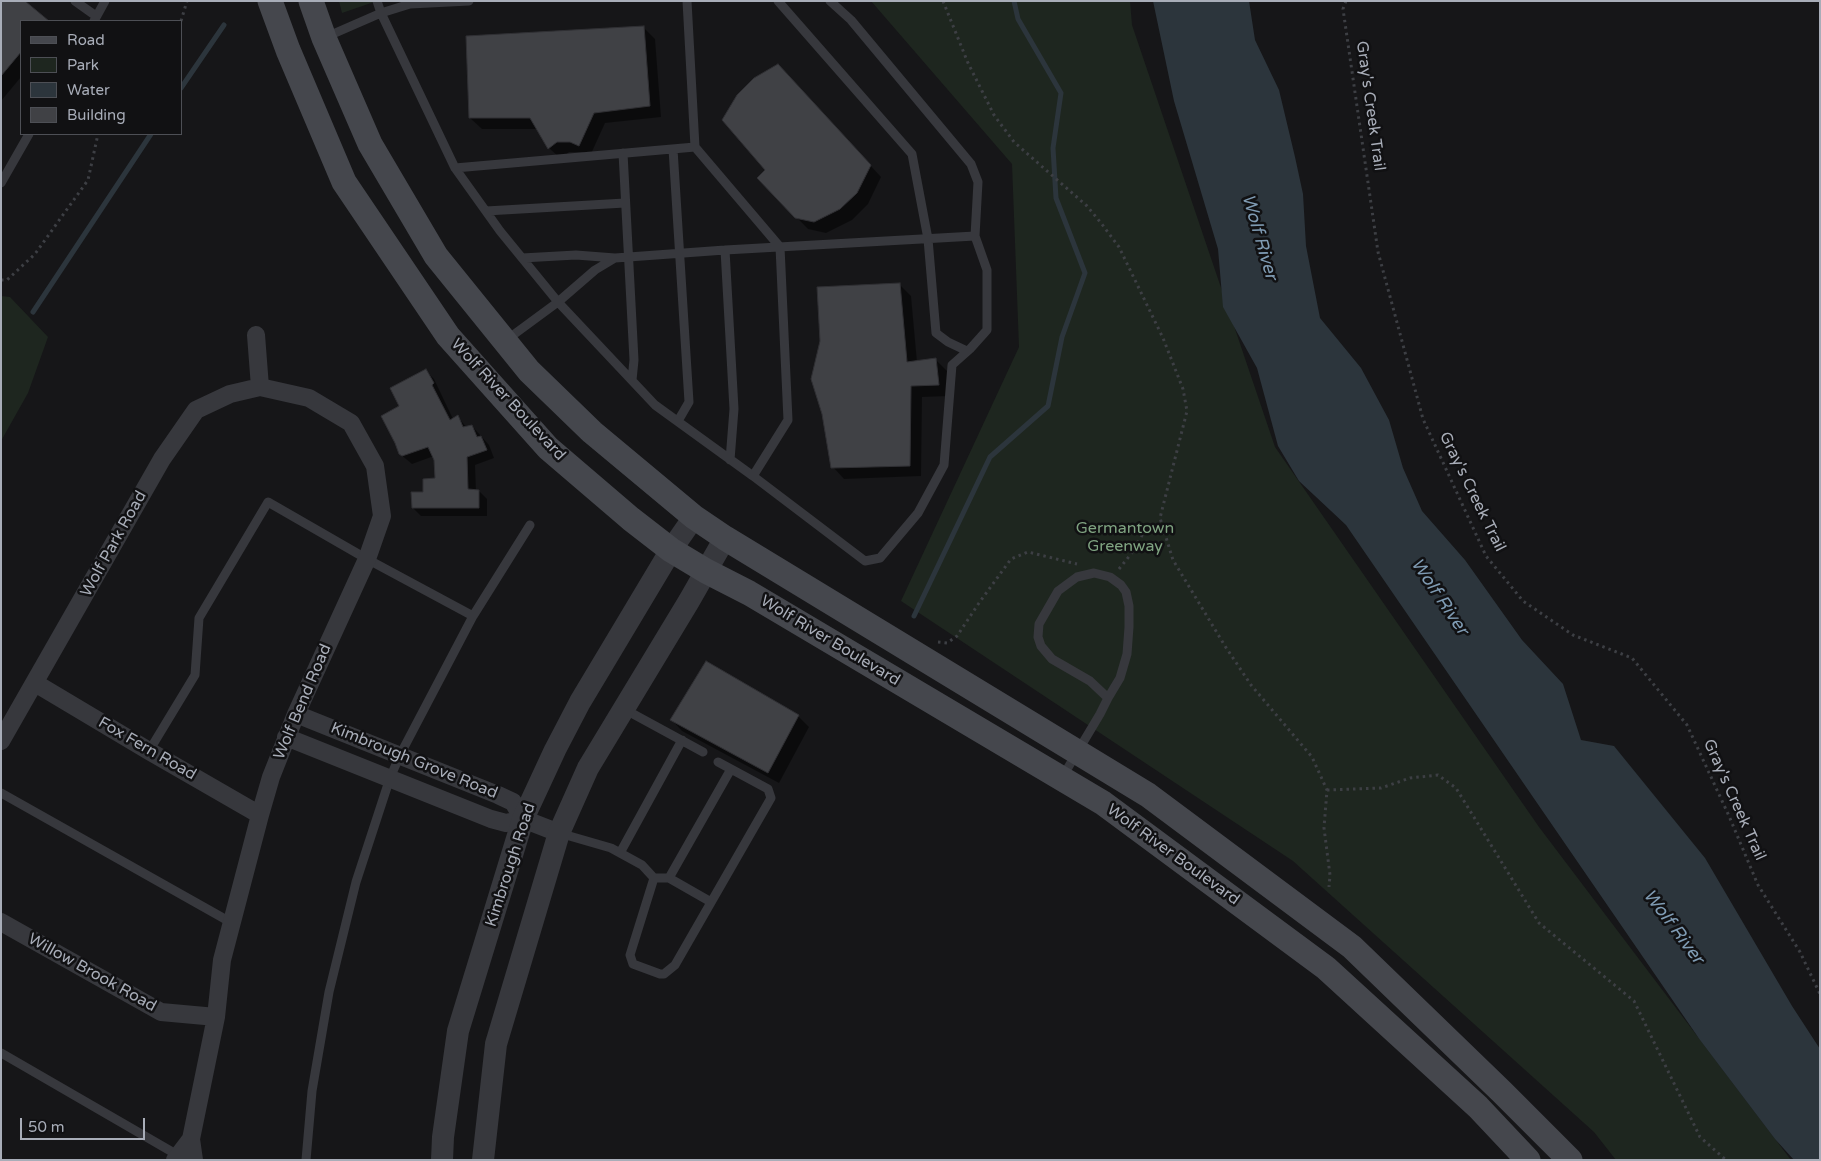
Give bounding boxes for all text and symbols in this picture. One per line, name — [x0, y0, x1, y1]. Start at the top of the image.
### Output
legend — [20, 20, 182, 135]
text: Road — [67, 31, 105, 49]
street label: Gray's Creek Trail — [1351, 40, 1389, 172]
text: Park — [67, 56, 99, 74]
text: Water — [67, 81, 110, 99]
text: Building — [67, 106, 126, 124]
water label: Wolf River — [1236, 192, 1282, 282]
street label: Wolf River Boulevard — [447, 335, 569, 465]
street label: Gray's Creek Trail — [1435, 429, 1509, 555]
street label: Wolf Park Road — [77, 488, 151, 600]
park label: Germantown Greenway — [1076, 519, 1174, 557]
water label: Wolf River — [1405, 554, 1473, 640]
street label: Wolf River Boulevard — [757, 592, 903, 690]
street label: Wolf Bend Road — [270, 641, 336, 763]
street label: Fox Fern Road — [95, 713, 199, 785]
street label: Kimbrough Grove Road — [328, 719, 500, 803]
street label: Gray's Creek Trail — [1699, 736, 1769, 864]
street label: Wolf River Boulevard — [1103, 800, 1243, 910]
street label: Kimbrough Road — [482, 801, 540, 929]
water label: Wolf River — [1638, 885, 1708, 969]
street label: Willow Brook Road — [24, 930, 160, 1016]
scale bar — [22, 1108, 148, 1140]
text: 50 m — [28, 1118, 65, 1136]

